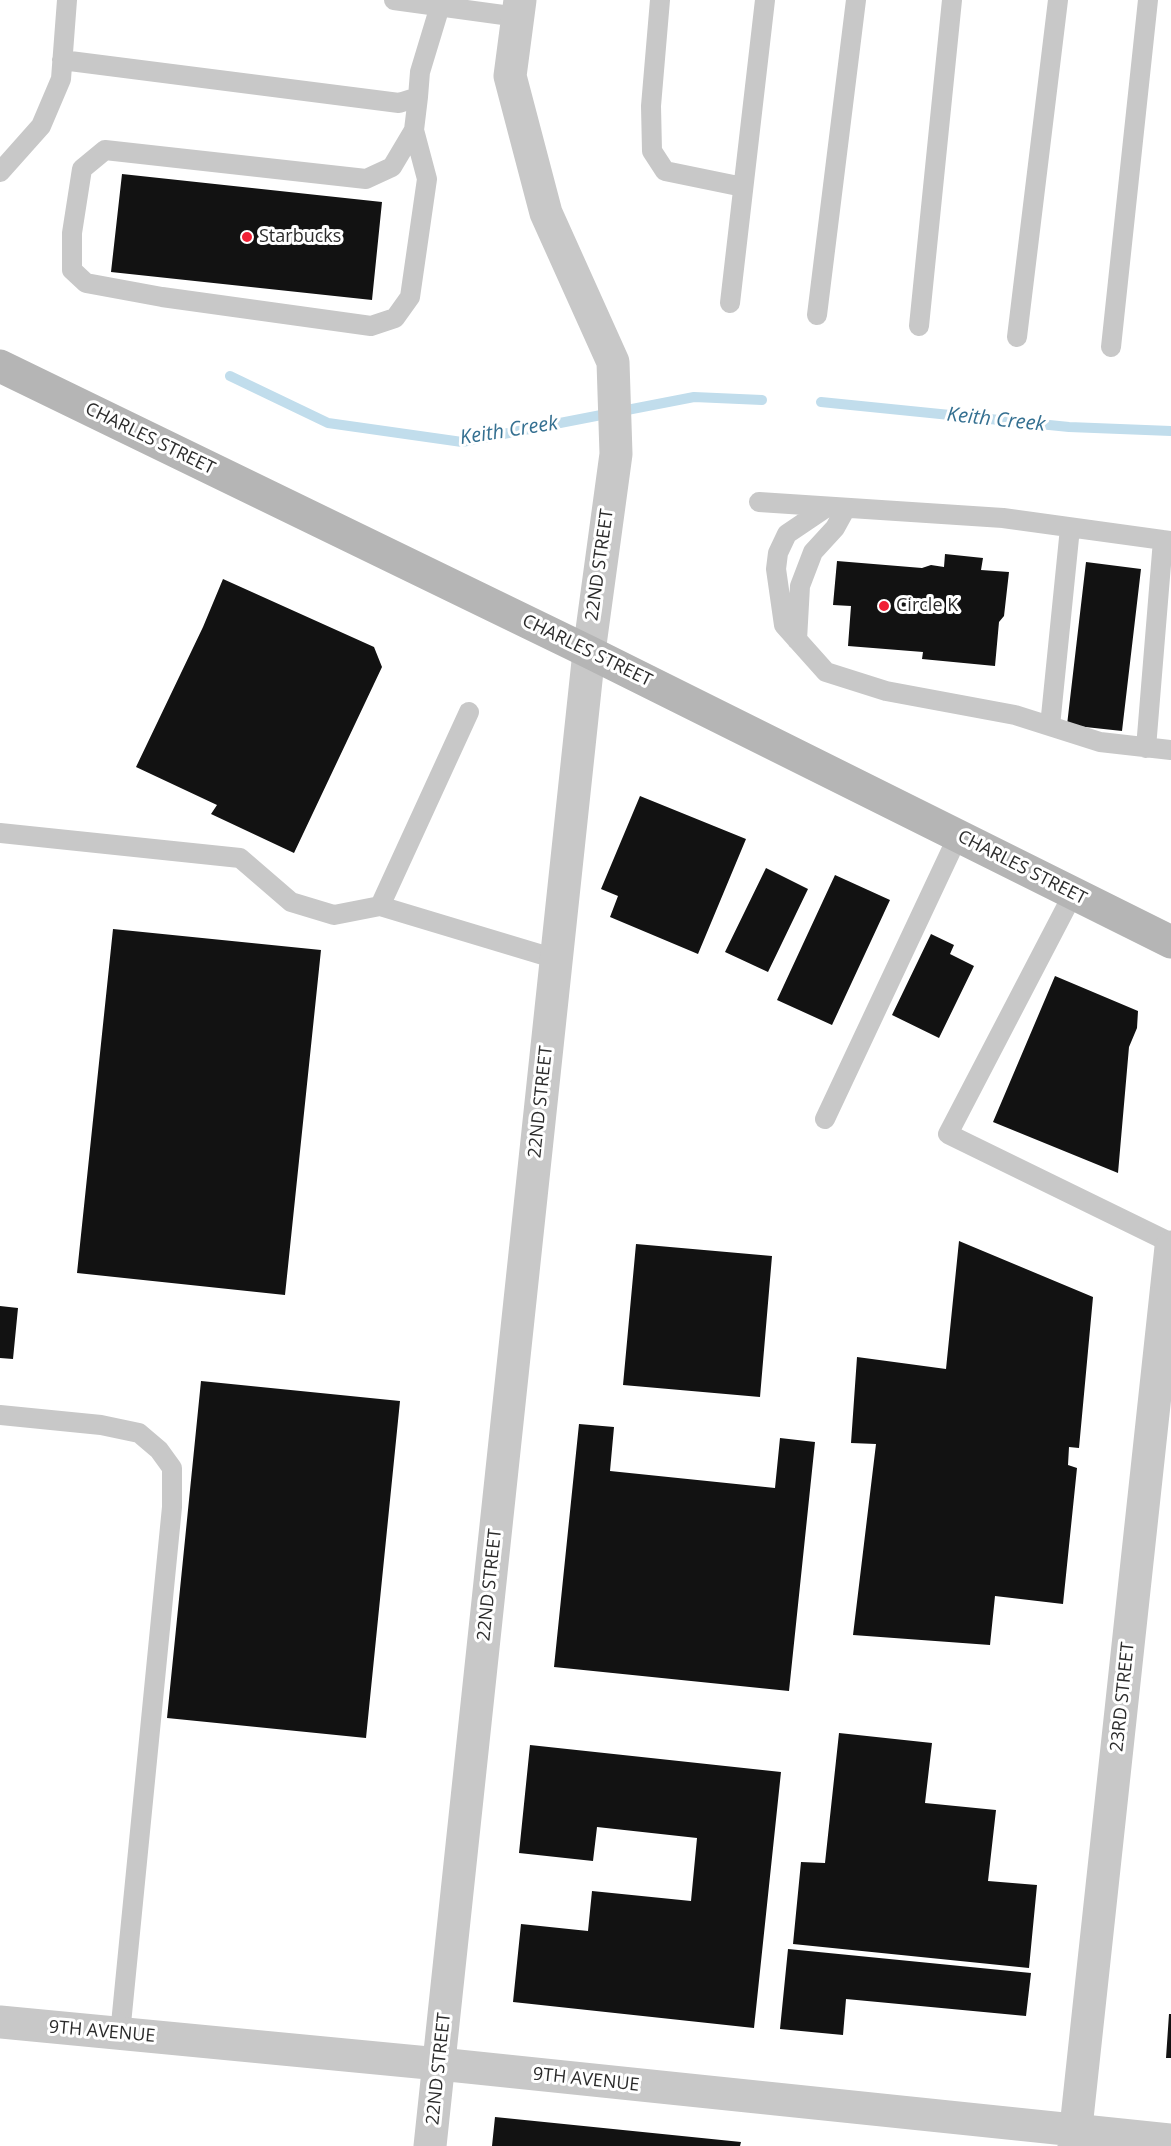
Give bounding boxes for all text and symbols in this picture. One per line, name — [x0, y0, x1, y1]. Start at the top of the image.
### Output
place label: Starbucks — [259, 226, 341, 248]
marker: Starbucks — [240, 230, 254, 244]
street label: CHARLES STREET — [82, 398, 218, 480]
water label: Keith Creek — [946, 403, 1046, 437]
water label: Keith Creek — [458, 411, 560, 451]
street label: 22ND STREET — [581, 508, 619, 622]
place label: Circle K — [896, 595, 958, 617]
marker: Circle K — [877, 599, 891, 613]
street label: CHARLES STREET — [519, 610, 655, 692]
street label: CHARLES STREET — [954, 826, 1090, 910]
street label: 22ND STREET — [524, 1045, 558, 1159]
street label: 22ND STREET — [473, 1528, 507, 1642]
street label: 23RD STREET — [1106, 1641, 1140, 1753]
street label: 22ND STREET — [422, 2012, 456, 2126]
street label: 9TH AVENUE — [48, 2017, 156, 2047]
street label: 9TH AVENUE — [532, 2064, 640, 2096]

